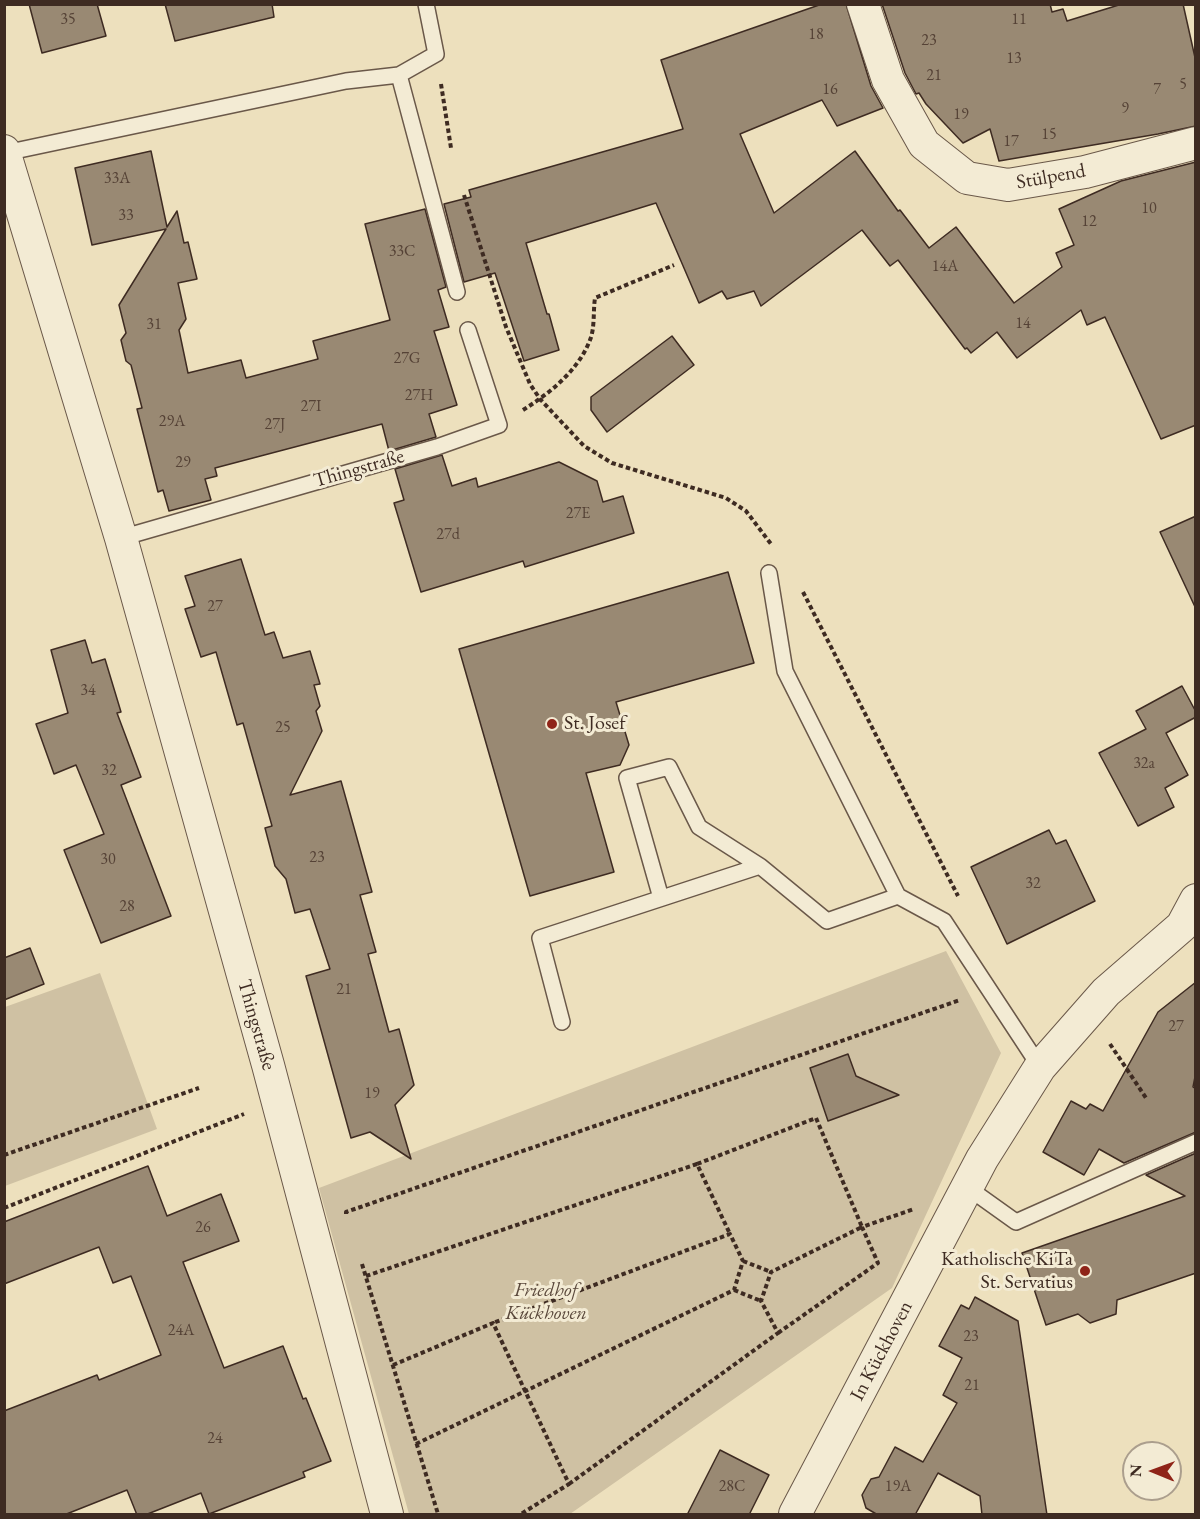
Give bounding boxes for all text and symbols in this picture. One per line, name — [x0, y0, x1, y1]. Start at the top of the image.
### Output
house number: 35 — [60, 10, 76, 30]
house number: 11 — [1011, 10, 1027, 30]
house number: 18 — [808, 25, 824, 45]
house number: 23 — [921, 31, 937, 51]
house number: 13 — [1006, 49, 1022, 69]
house number: 21 — [926, 66, 942, 86]
house number: 5 — [1179, 75, 1187, 95]
house number: 16 — [822, 80, 838, 100]
house number: 7 — [1153, 80, 1161, 100]
house number: 9 — [1121, 99, 1129, 119]
house number: 19 — [953, 105, 969, 125]
house number: 15 — [1041, 125, 1057, 145]
house number: 17 — [1003, 132, 1019, 152]
street label: Stülpend — [1015, 159, 1087, 195]
house number: 33A — [104, 169, 130, 189]
house number: 10 — [1141, 199, 1157, 219]
house number: 33 — [118, 206, 134, 226]
house number: 12 — [1081, 212, 1097, 232]
house number: 33C — [389, 242, 415, 262]
house number: 14A — [932, 257, 958, 277]
house number: 14 — [1015, 314, 1031, 334]
house number: 31 — [146, 315, 162, 335]
house number: 27G — [393, 349, 421, 369]
house number: 27H — [405, 386, 433, 406]
house number: 27I — [301, 397, 321, 417]
house number: 29A — [159, 412, 185, 432]
house number: 27J — [265, 415, 285, 435]
street label: Thingstraße — [311, 445, 407, 493]
house number: 29 — [175, 453, 191, 473]
house number: 27E — [566, 504, 590, 524]
house number: 27d — [436, 525, 460, 545]
house number: 27 — [207, 597, 223, 617]
house number: 34 — [80, 681, 96, 701]
place label: St. Josef — [564, 712, 625, 736]
marker: St. Josef — [545, 717, 559, 731]
house number: 25 — [275, 718, 291, 738]
house number: 32a — [1133, 754, 1155, 774]
house number: 32 — [101, 761, 117, 781]
house number: 23 — [309, 848, 325, 868]
house number: 30 — [100, 850, 116, 870]
house number: 32 — [1025, 874, 1041, 894]
house number: 28 — [119, 897, 135, 917]
street label: Thingstraße — [232, 977, 280, 1073]
house number: 21 — [336, 980, 352, 1000]
house number: 27 — [1168, 1017, 1184, 1037]
house number: 19 — [364, 1084, 380, 1104]
house number: 26 — [195, 1218, 211, 1238]
place label: Katholische KiTa St. Servatius — [941, 1248, 1073, 1295]
marker: Katholische KiTa St. Servatius — [1078, 1264, 1092, 1278]
park label: Friedhof Kückhoven — [505, 1279, 587, 1326]
street label: In Kückhoven — [846, 1297, 918, 1405]
house number: 24A — [168, 1321, 194, 1341]
house number: 23 — [963, 1327, 979, 1347]
house number: 21 — [964, 1376, 980, 1396]
house number: 24 — [207, 1429, 223, 1449]
north arrow — [1122, 1441, 1182, 1501]
text: N — [1125, 1464, 1146, 1477]
house number: 28C — [719, 1477, 745, 1497]
house number: 19A — [885, 1477, 911, 1497]

